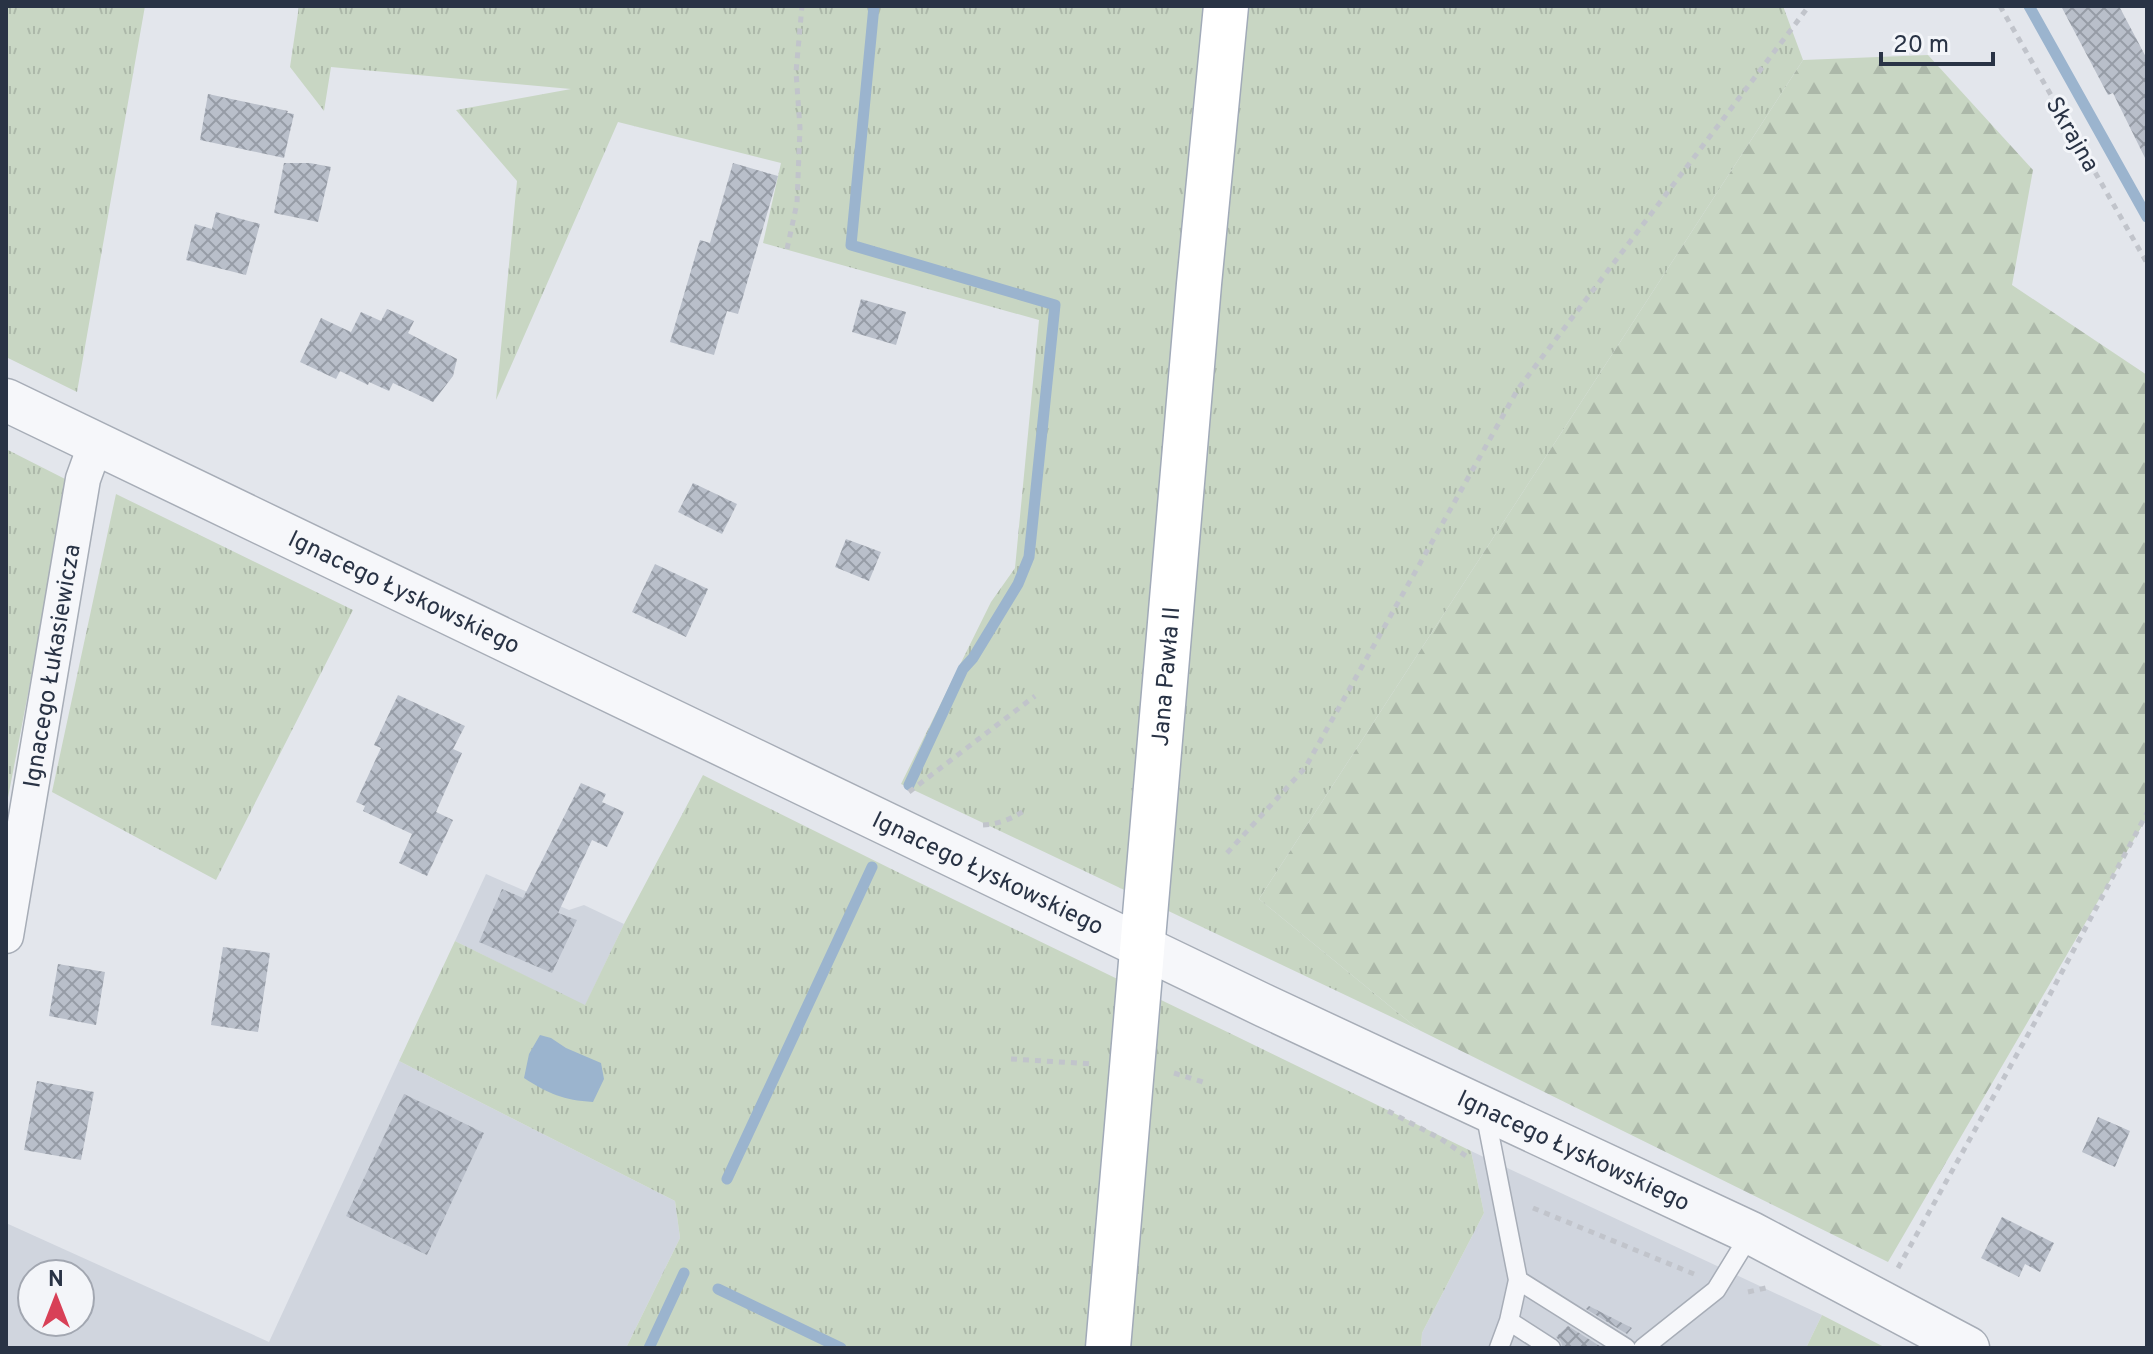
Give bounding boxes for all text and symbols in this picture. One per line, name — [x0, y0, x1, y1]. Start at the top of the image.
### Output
scale bar — [1881, 16, 1993, 66]
text: 20 m — [1893, 31, 1949, 61]
street label: Skrajna — [2038, 92, 2105, 178]
street label: Ignacego Łyskowskiego — [283, 525, 524, 662]
street label: Ignacego Łukasiewicza — [18, 542, 89, 790]
street label: Jana Pawła II — [1147, 605, 1188, 748]
street label: Ignacego Łyskowskiego — [866, 806, 1108, 943]
street label: Ignacego Łyskowskiego — [1452, 1085, 1694, 1219]
north arrow — [16, 1258, 96, 1338]
text: N — [48, 1267, 64, 1294]

